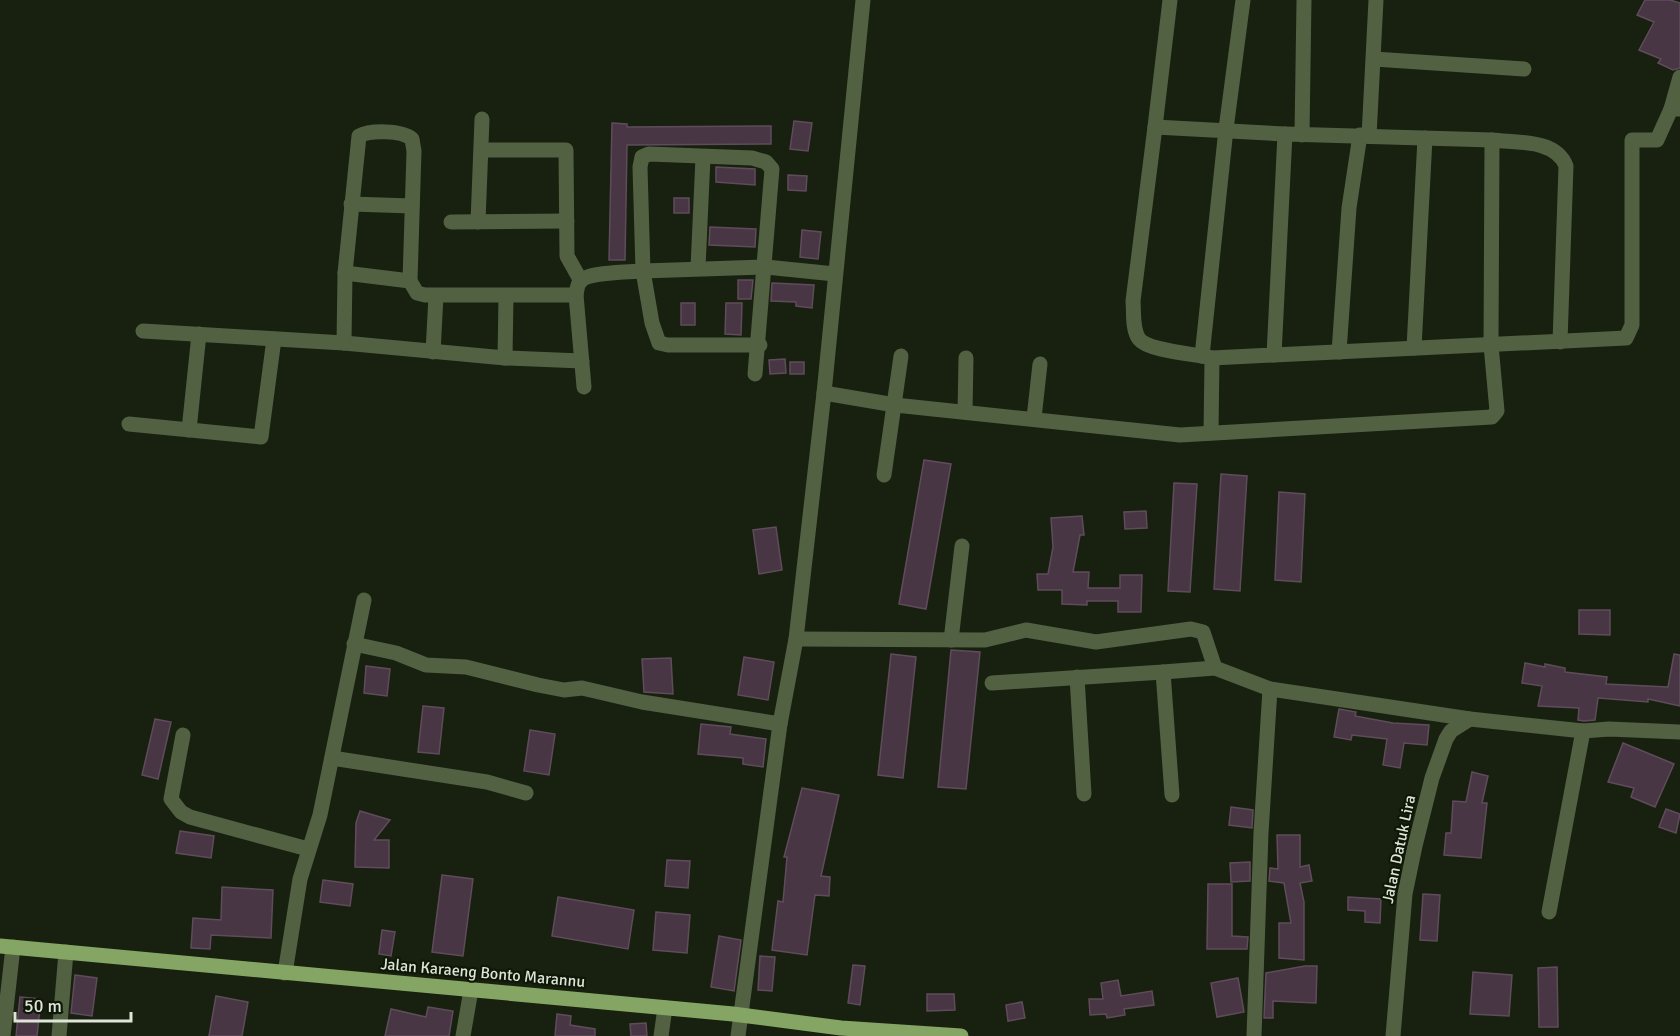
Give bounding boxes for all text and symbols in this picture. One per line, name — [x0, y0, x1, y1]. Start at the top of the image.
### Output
street label: Jalan Datuk Lira — [1378, 793, 1420, 905]
street label: Jalan Karaeng Bonto Marannu — [380, 954, 586, 992]
scale bar — [15, 985, 130, 1023]
text: 50 m — [24, 995, 62, 1017]

